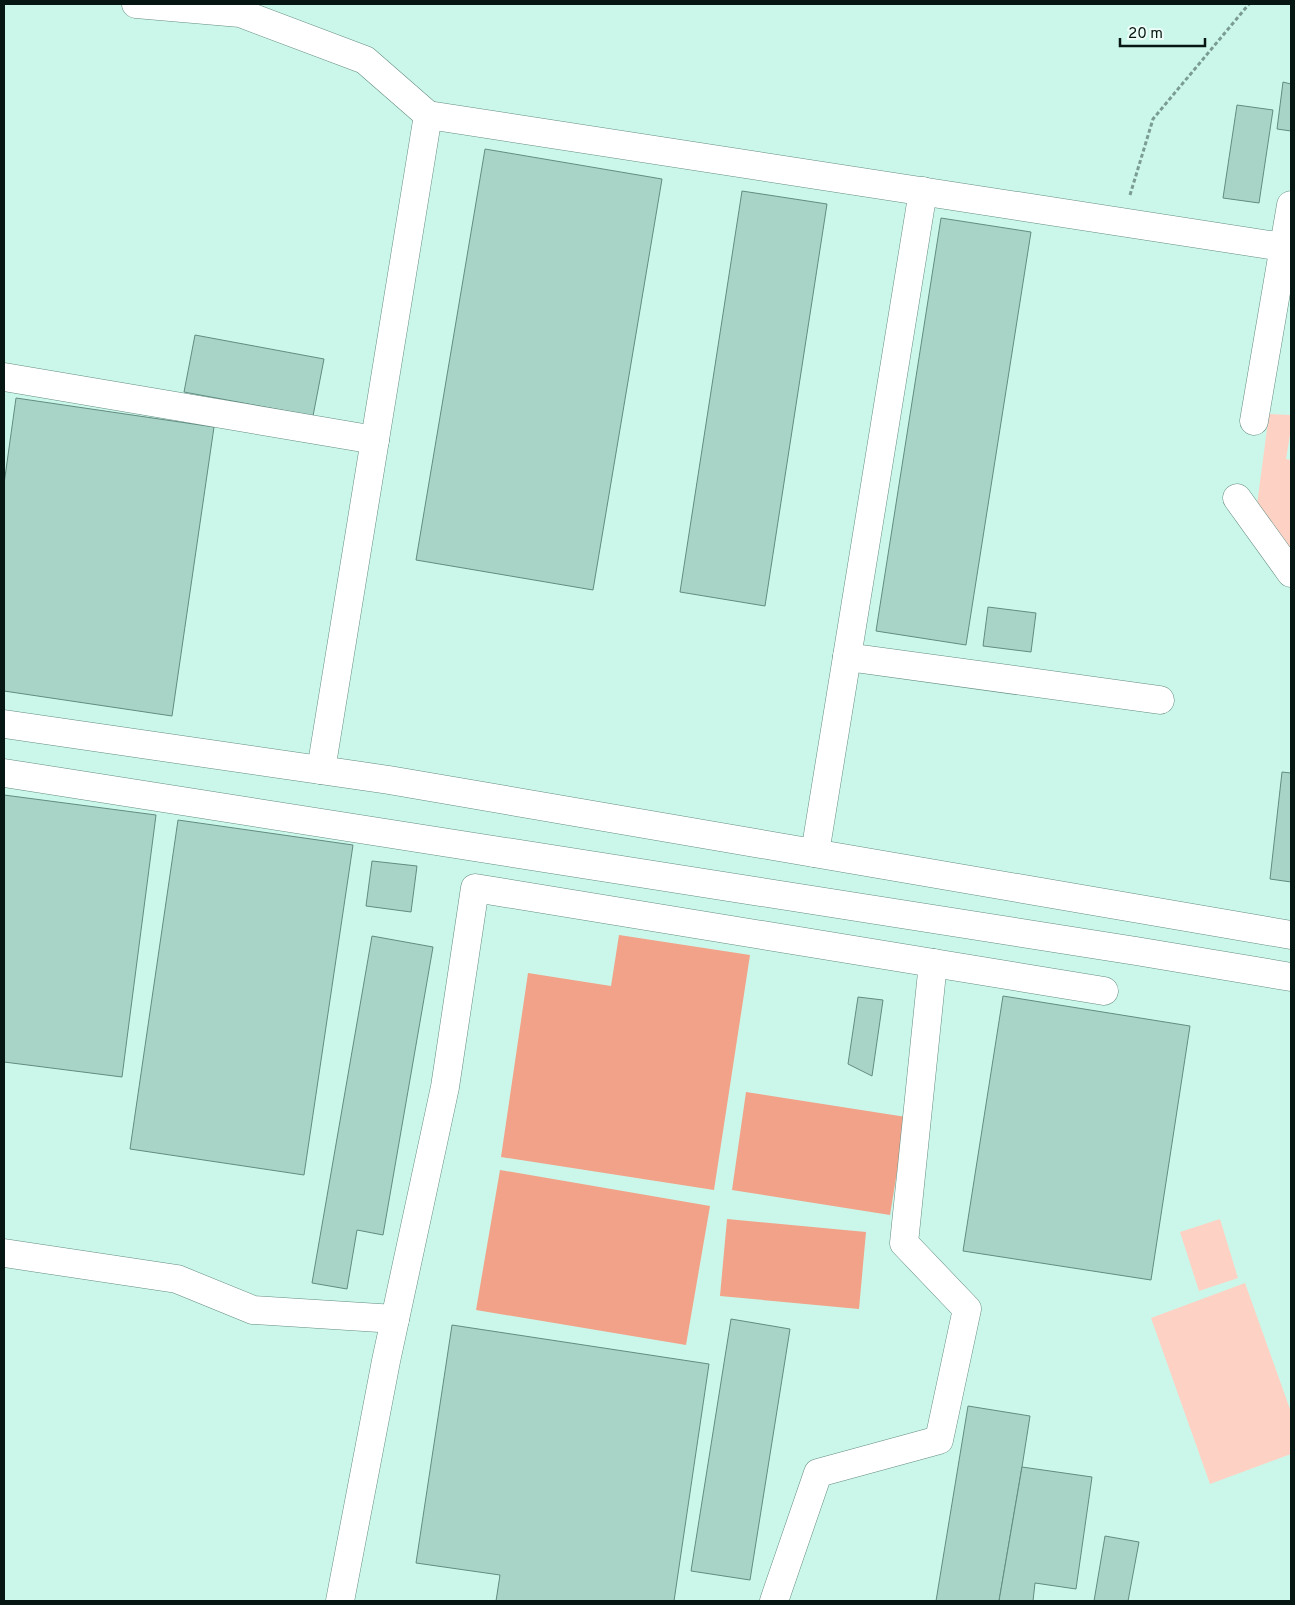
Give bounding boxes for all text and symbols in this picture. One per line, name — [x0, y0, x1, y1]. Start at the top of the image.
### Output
scale bar — [1120, 15, 1205, 47]
text: 20 m — [1128, 25, 1163, 44]

